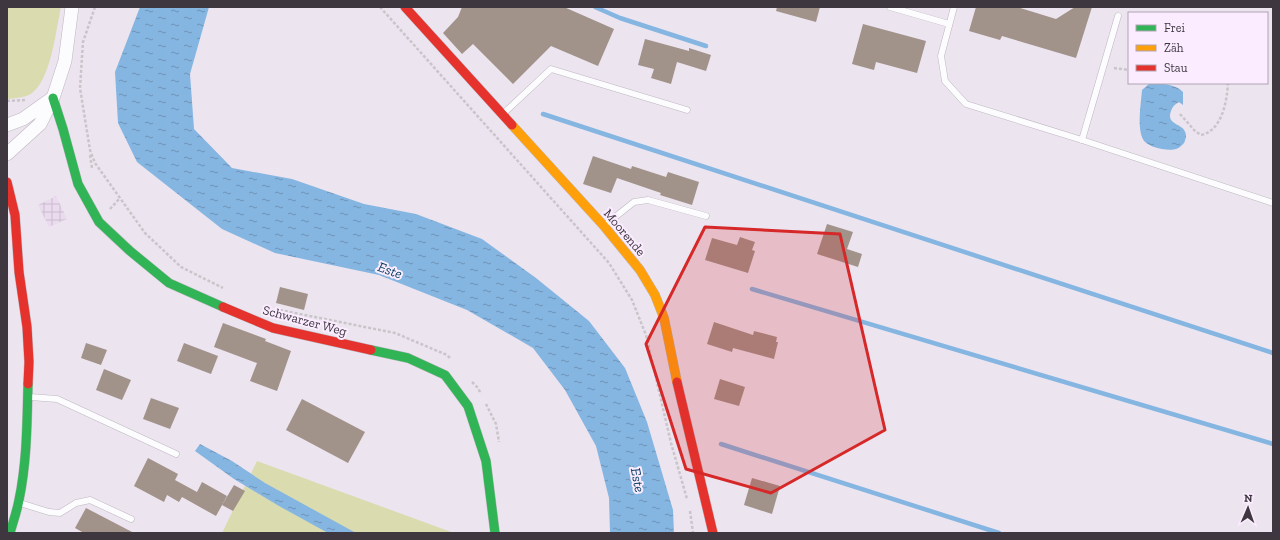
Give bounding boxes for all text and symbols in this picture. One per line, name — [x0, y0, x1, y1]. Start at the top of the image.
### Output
legend — [1128, 12, 1268, 84]
text: Frei — [1164, 21, 1185, 35]
text: Zäh — [1164, 41, 1184, 55]
text: Stau — [1164, 61, 1188, 75]
street label: Moorende — [601, 206, 649, 259]
water label: Este — [375, 258, 404, 283]
street label: Schwarzer Weg — [261, 302, 349, 339]
water label: Este — [627, 466, 648, 494]
north arrow — [1228, 488, 1268, 528]
text: N — [1244, 492, 1253, 505]

